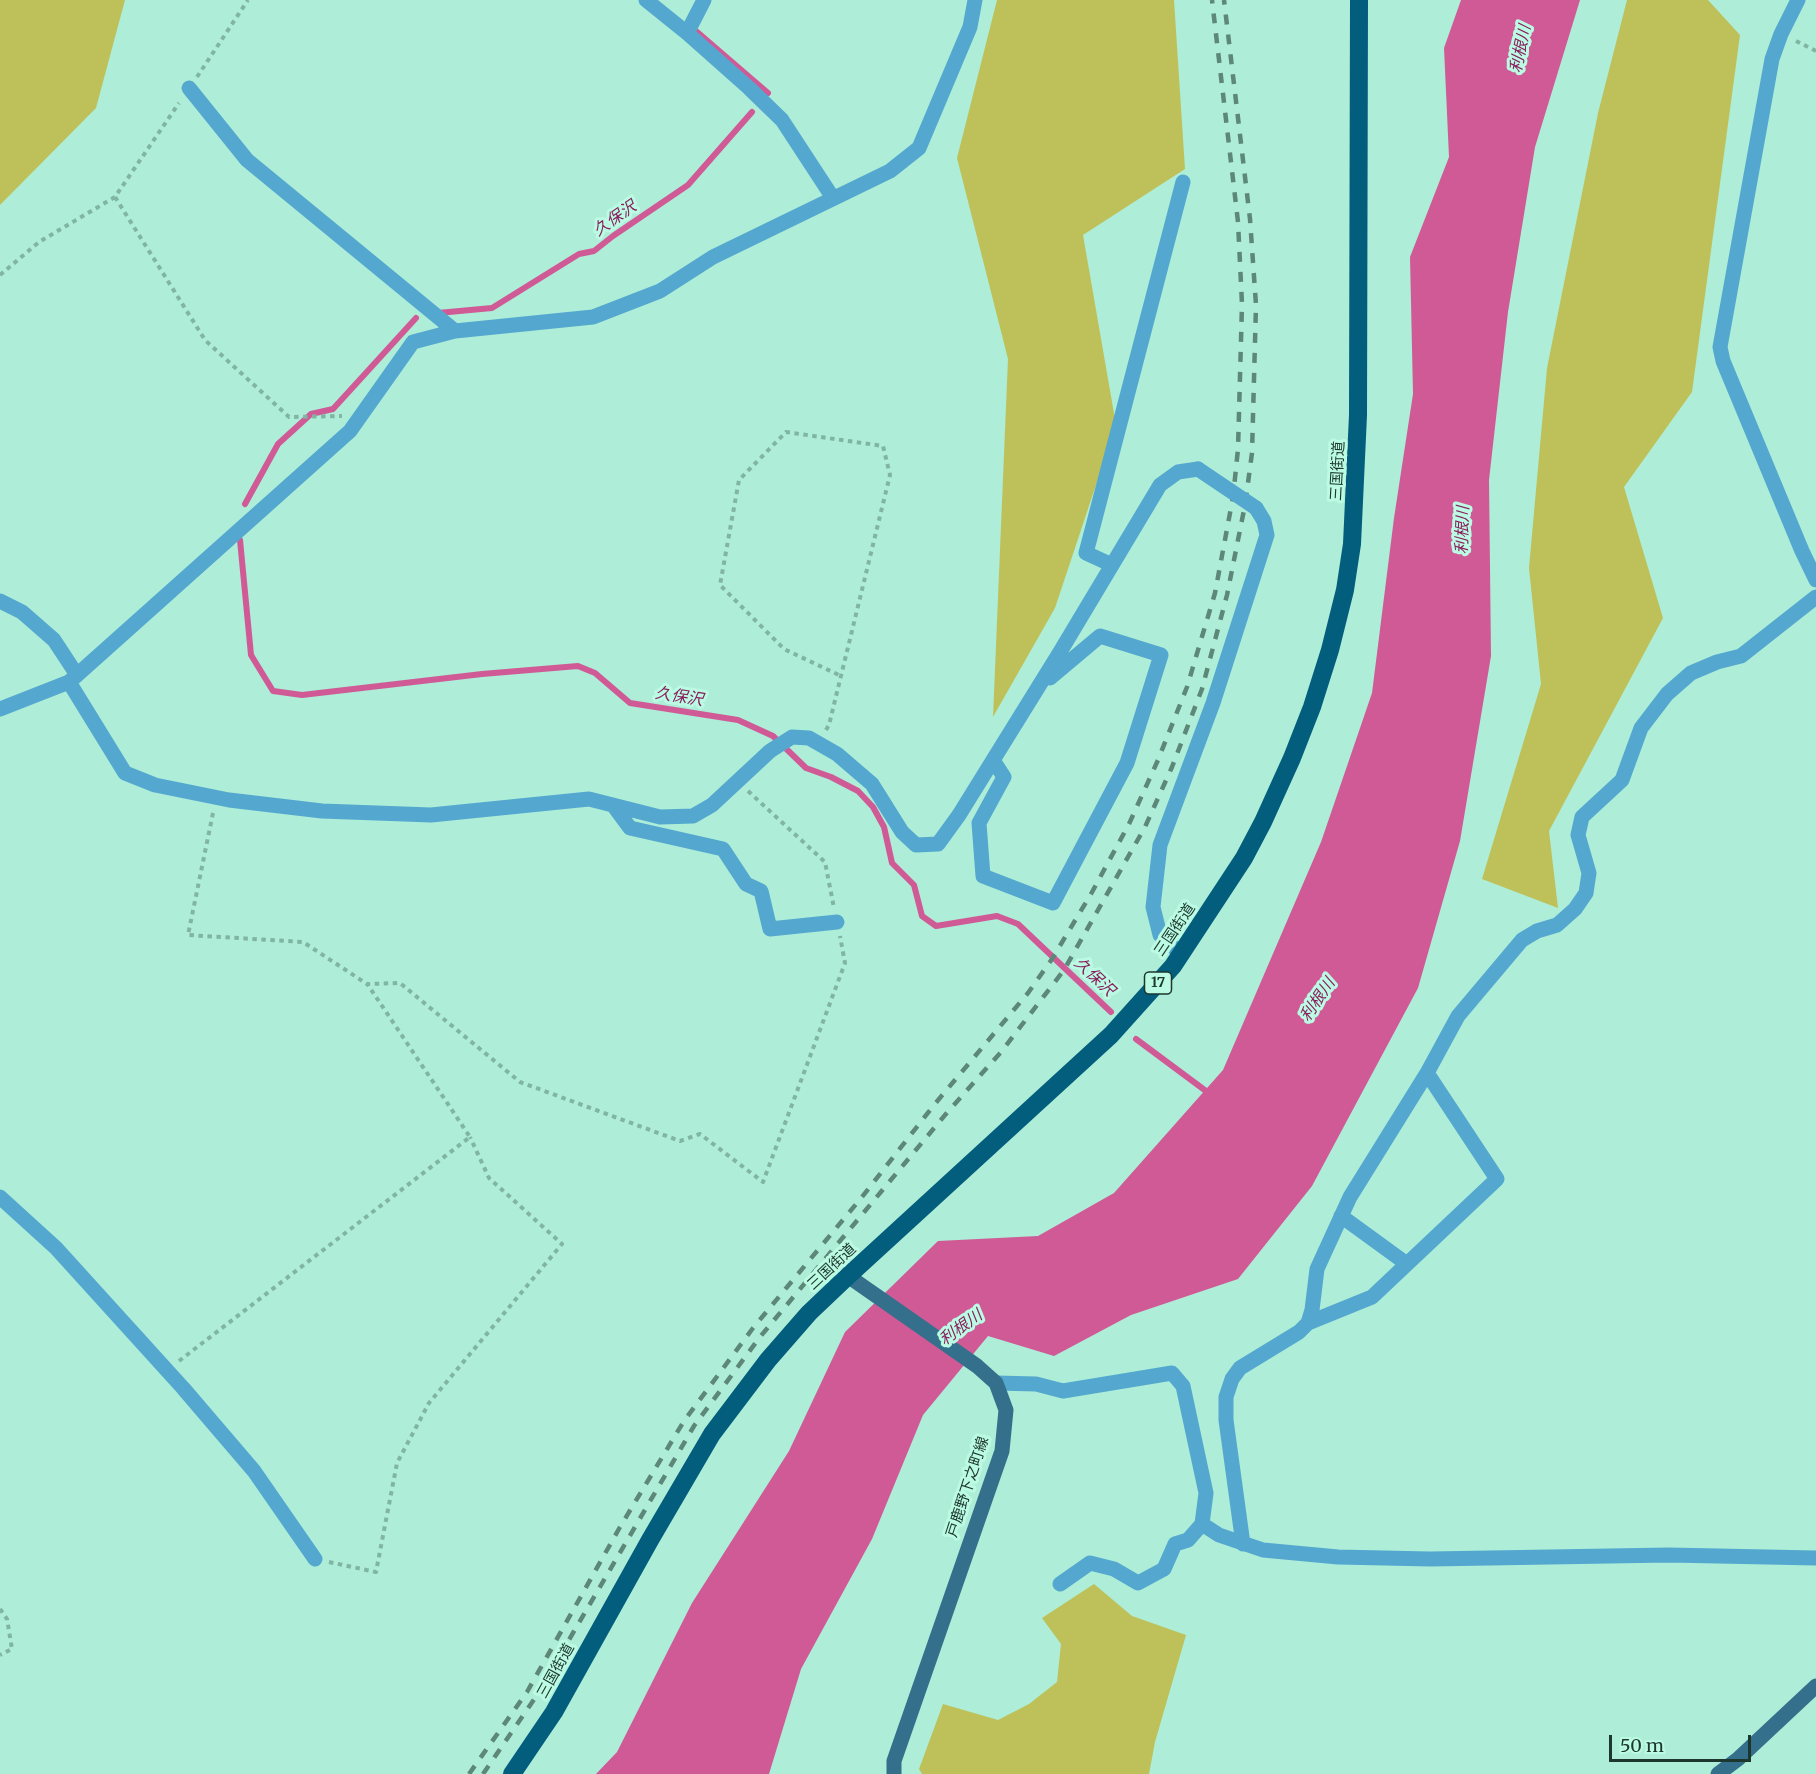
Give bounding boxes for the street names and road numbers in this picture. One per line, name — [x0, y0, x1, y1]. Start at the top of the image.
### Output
street label: 三国街道 — [1327, 441, 1349, 501]
street label: 三国街道 — [1151, 900, 1199, 960]
road number: 17 — [1144, 972, 1172, 994]
street label: 三国街道 — [804, 1240, 860, 1294]
street label: 戸鹿野下之町線 — [943, 1434, 993, 1540]
street label: 三国街道 — [534, 1640, 578, 1702]

